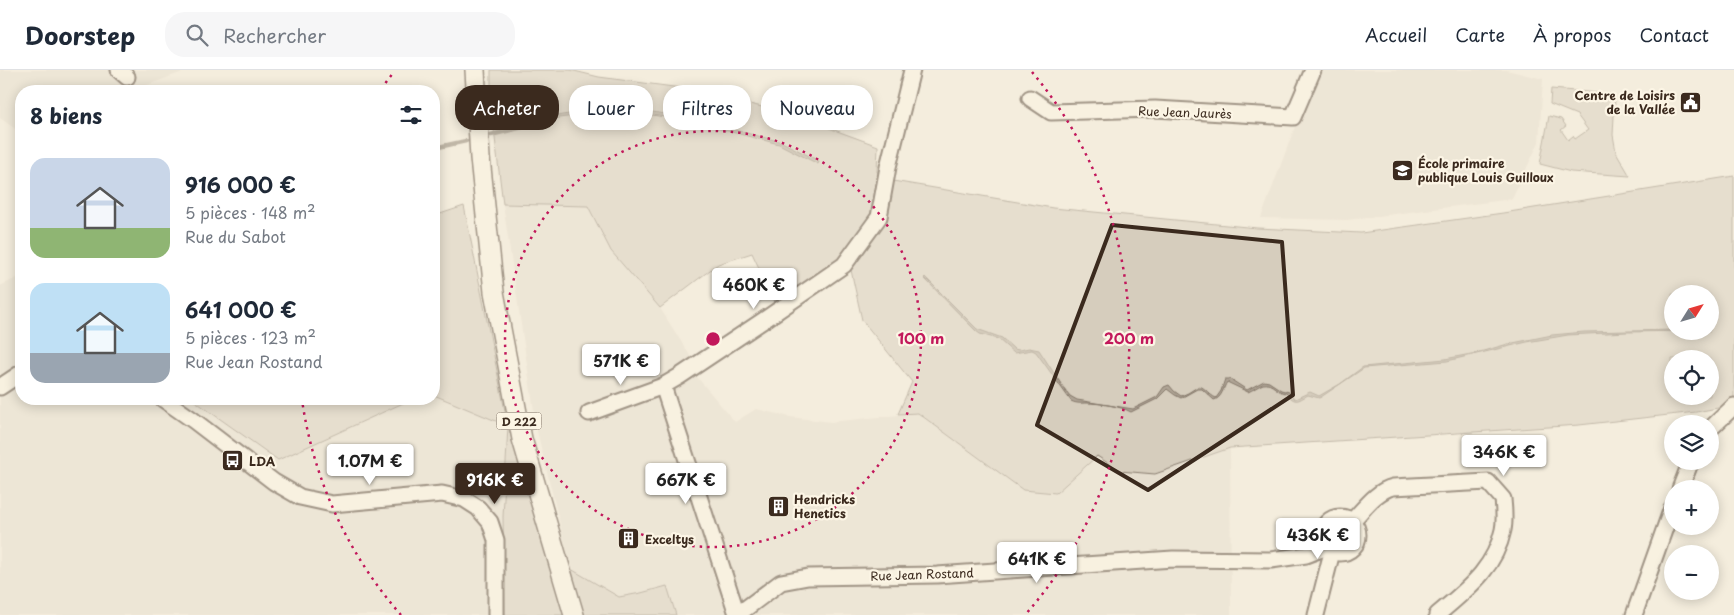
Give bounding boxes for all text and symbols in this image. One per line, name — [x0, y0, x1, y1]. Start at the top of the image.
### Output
search box — [165, 12, 515, 57]
text: Doorstep — [25, 17, 135, 53]
icon: search — [183, 21, 211, 49]
text: Rechercher — [223, 21, 326, 49]
text: Accueil — [1365, 21, 1427, 48]
text: Carte — [1455, 21, 1505, 48]
text: À propos — [1533, 21, 1611, 48]
text: Contact — [1639, 21, 1709, 48]
chip: Acheter — [455, 85, 559, 130]
chip: Louer — [569, 85, 653, 130]
chip: Filtres — [663, 85, 751, 130]
chip: Nouveau — [761, 85, 873, 130]
place label: Centre de Loisirs de la Vallée — [1575, 86, 1675, 118]
public building icon: Centre de Loisirs de la Vallée — [1679, 90, 1703, 114]
text: 8 biens — [30, 99, 102, 131]
icon: filters — [397, 101, 425, 129]
street label: Rue Jean Jaurès — [1138, 101, 1233, 123]
place label: École primaire publique Louis Guilloux — [1418, 154, 1554, 186]
school or university icon: École primaire publique Louis Guilloux — [1390, 158, 1414, 182]
text: 916 000 € — [185, 168, 296, 200]
icon: home — [70, 178, 130, 238]
text: 5 pièces · 148 m² — [185, 200, 316, 224]
text: Rue du Sabot — [185, 224, 286, 248]
pin: 460K € — [713, 268, 795, 310]
text: 460K € — [723, 272, 785, 296]
north arrow — [1664, 285, 1719, 340]
map controls — [1664, 285, 1719, 600]
text: 641 000 € — [185, 293, 297, 325]
icon: home — [70, 303, 130, 363]
text: 5 pièces · 123 m² — [185, 325, 316, 349]
text: 100 m — [898, 326, 944, 349]
text: 200 m — [1104, 326, 1154, 349]
centre of rings — [704, 330, 722, 348]
pin: 571K € — [580, 344, 662, 386]
text: 571K € — [593, 348, 649, 372]
text: Rue Jean Rostand — [185, 349, 323, 373]
button: locate — [1664, 350, 1719, 405]
road number: D 222 — [496, 412, 542, 430]
button: layers — [1664, 415, 1719, 470]
pin: 346K € — [1463, 434, 1545, 477]
text: 346K € — [1472, 439, 1536, 463]
pin: 1.07M € — [324, 444, 416, 486]
text: 1.07M € — [338, 448, 402, 472]
bus stop icon: LDA — [221, 449, 245, 473]
place label: LDA — [249, 452, 276, 470]
pin: 916K € — [454, 462, 536, 505]
pin: 667K € — [645, 462, 727, 505]
text: 916K € — [466, 467, 524, 491]
text: 667K € — [656, 467, 716, 491]
button: + — [1664, 480, 1719, 535]
place label: Hendricks Henetics — [794, 490, 855, 522]
building icon: Hendricks Henetics — [766, 494, 790, 518]
pin: 436K € — [1277, 518, 1359, 560]
text: 436K € — [1287, 522, 1349, 546]
building icon: Exceltys — [617, 527, 641, 551]
place label: Exceltys — [645, 530, 694, 548]
pin: 641K € — [996, 542, 1078, 584]
button: − — [1664, 545, 1719, 600]
text: 641K € — [1008, 546, 1066, 570]
street label: Rue Jean Rostand — [870, 563, 975, 585]

